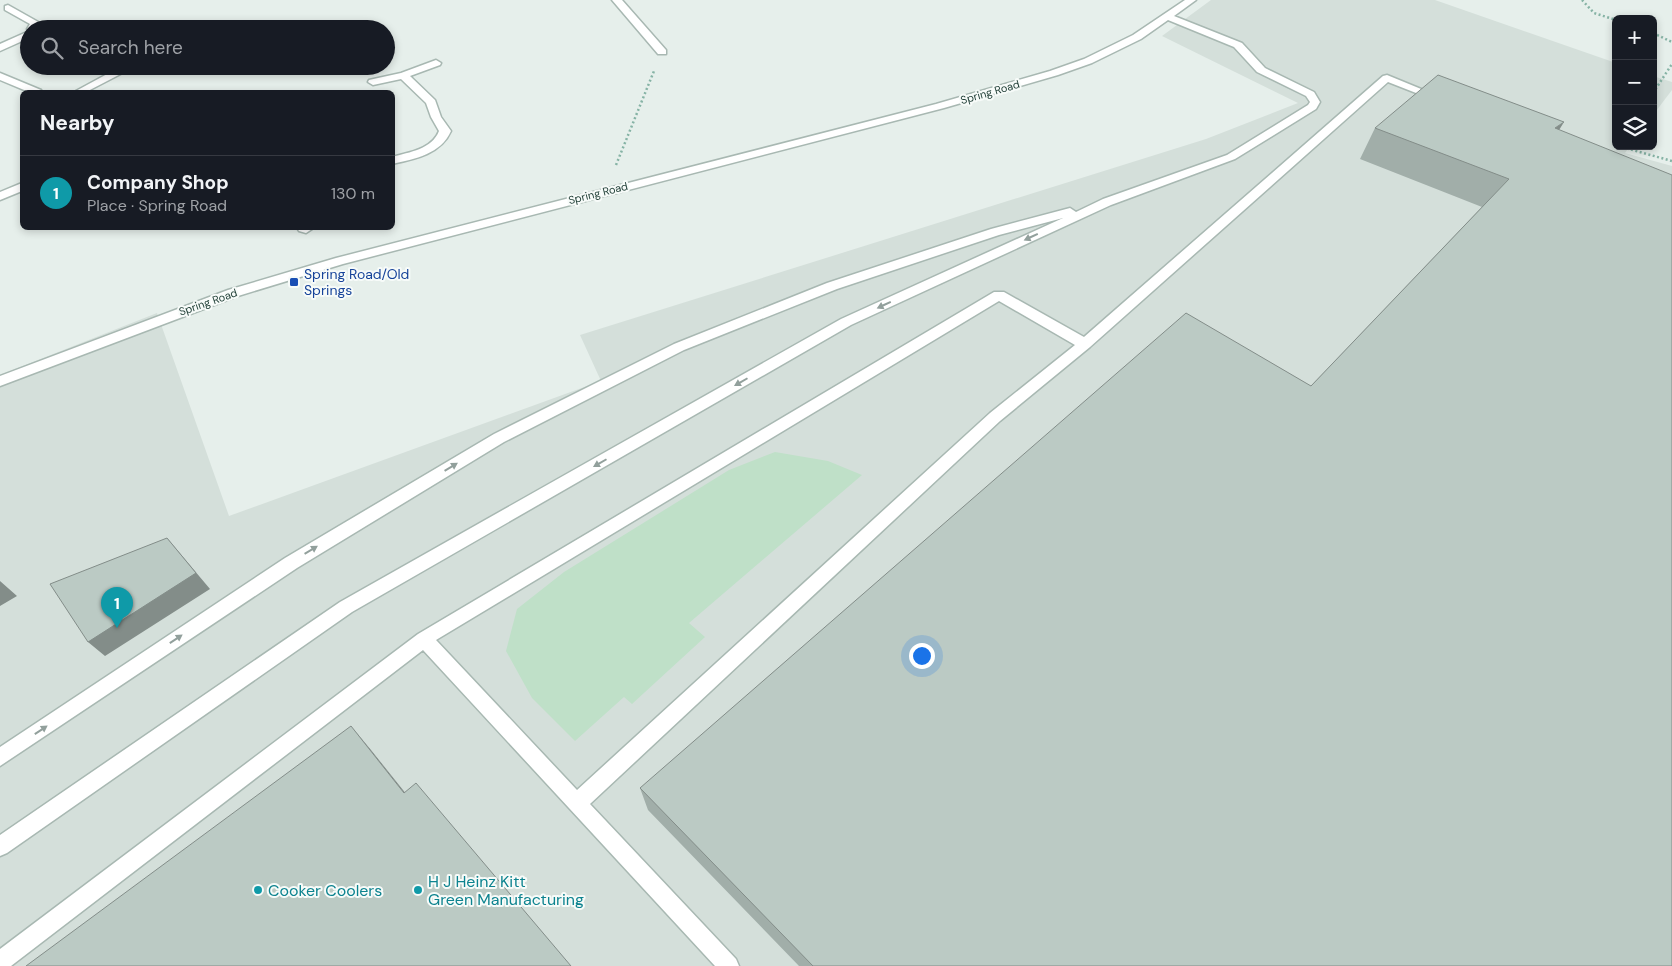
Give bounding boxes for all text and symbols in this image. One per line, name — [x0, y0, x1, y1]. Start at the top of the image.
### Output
map controls — [1612, 15, 1657, 150]
button: + — [1612, 15, 1657, 60]
search box — [20, 20, 395, 75]
icon: search — [38, 34, 66, 62]
text: Search here — [78, 35, 183, 60]
button: − — [1612, 60, 1657, 105]
street label: Spring Road — [959, 77, 1021, 107]
button: layers — [1612, 105, 1657, 150]
text: Nearby — [40, 109, 114, 137]
text: Company Shop — [87, 170, 229, 195]
street label: Spring Road — [567, 179, 629, 207]
text: 1 — [53, 183, 59, 204]
text: 130 m — [331, 183, 375, 204]
text: Place · Spring Road — [87, 195, 227, 216]
one-way arrow — [1024, 234, 1038, 242]
place label: Spring Road/Old Springs — [304, 265, 409, 299]
marker: Spring Road/Old Springs — [288, 276, 300, 288]
street label: Spring Road — [177, 285, 239, 319]
one-way arrow — [877, 301, 891, 309]
one-way arrow — [734, 378, 747, 387]
one-way arrow — [593, 458, 606, 467]
one-way arrow — [444, 462, 457, 471]
one-way arrow — [305, 546, 318, 555]
pin: 1 — [101, 587, 133, 628]
one-way arrow — [169, 635, 182, 644]
your location — [909, 643, 935, 669]
one-way arrow — [34, 725, 47, 735]
place label: H J Heinz Kitt Green Manufacturing — [428, 871, 584, 910]
place label: Cooker Coolers — [268, 880, 382, 901]
marker: Cooker Coolers — [252, 884, 264, 896]
marker: H J Heinz Kitt Green Manufacturing — [412, 884, 424, 896]

